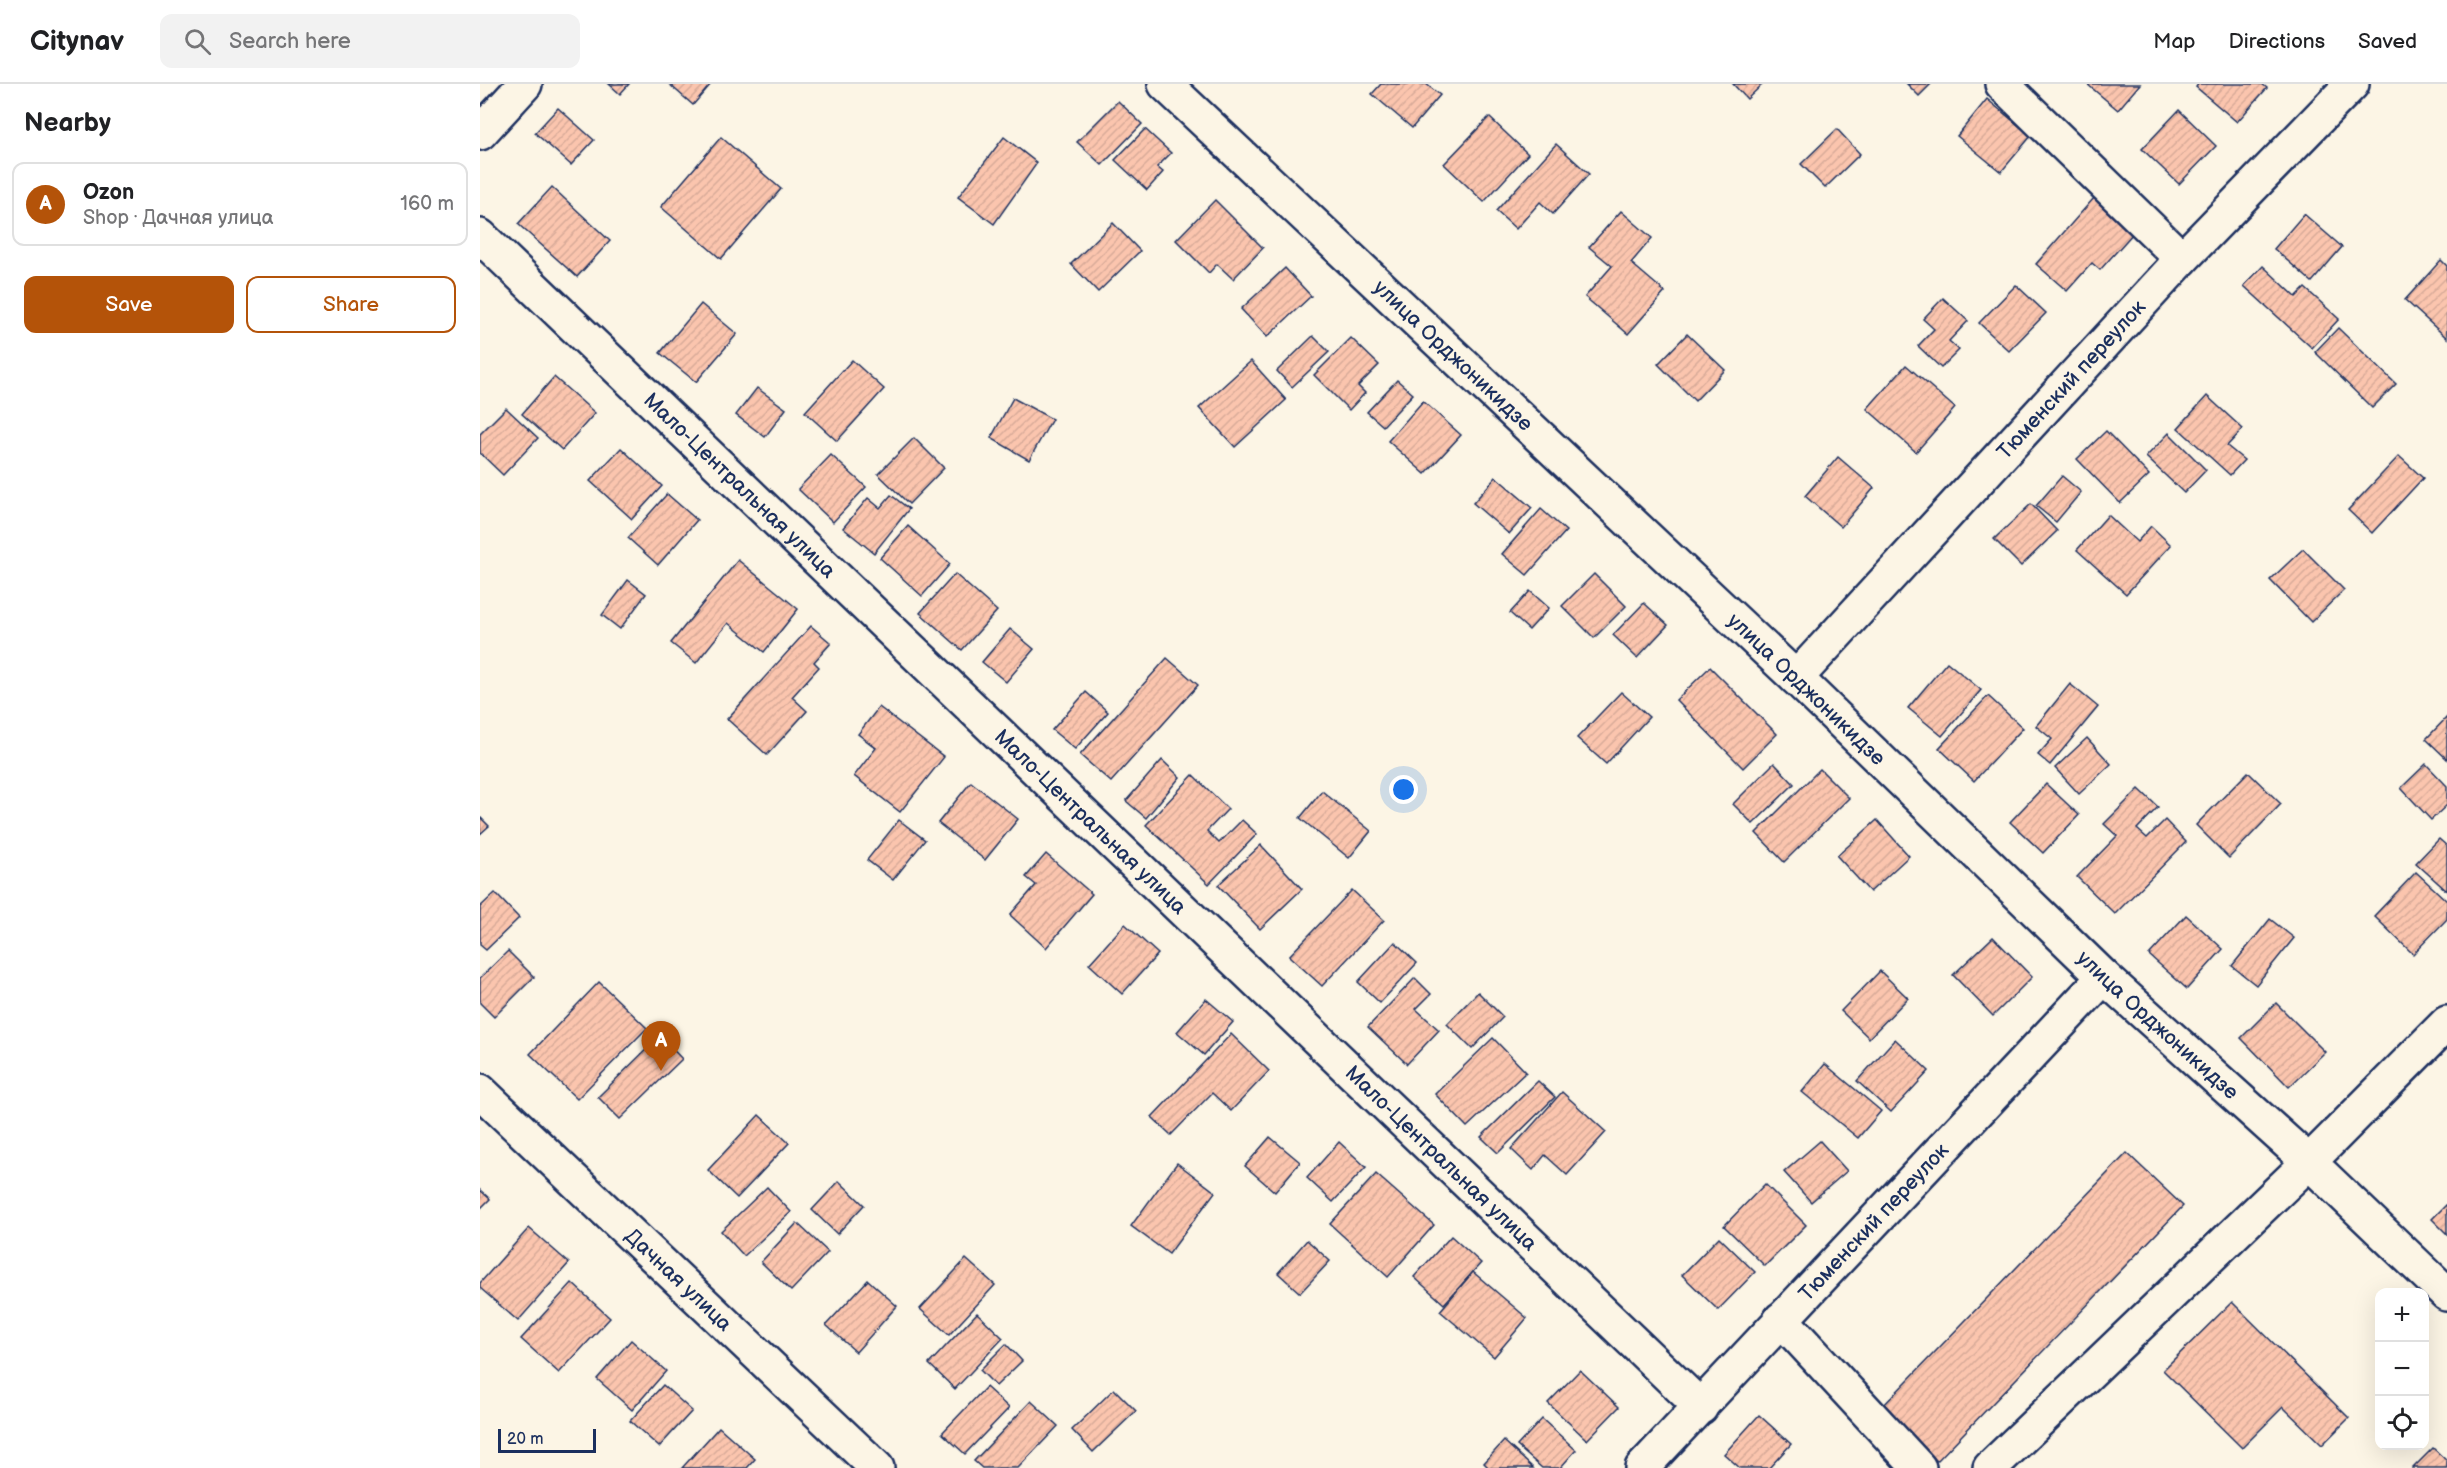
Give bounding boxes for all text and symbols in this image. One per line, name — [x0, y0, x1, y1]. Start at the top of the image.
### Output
search box — [160, 14, 580, 68]
text: Citynav — [30, 25, 124, 58]
icon: search — [181, 25, 214, 58]
text: Search here — [229, 28, 351, 55]
text: Map — [2153, 29, 2196, 54]
text: Directions — [2229, 29, 2325, 54]
text: Saved — [2358, 29, 2417, 54]
text: Nearby — [24, 108, 111, 139]
text: Ozon — [83, 179, 134, 206]
text: A — [39, 192, 52, 216]
text: 160 m — [400, 192, 454, 216]
text: Shop · Дачная улица — [83, 206, 273, 230]
street label: улица Орджоникидзе — [1368, 275, 1538, 437]
button: Save — [24, 276, 234, 333]
button: Share — [246, 276, 456, 333]
street label: Тюменский переулок — [1992, 295, 2151, 464]
street label: Мало-Центральная улица — [638, 388, 841, 584]
street label: улица Орджоникидзе — [1722, 608, 1891, 771]
street label: Мало-Центральная улица — [989, 724, 1192, 920]
your location — [1389, 775, 1418, 804]
street label: улица Орджоникидзе — [2072, 946, 2244, 1105]
pin: A — [642, 1022, 681, 1071]
street label: Мало-Центральная улица — [1340, 1061, 1543, 1257]
street label: Тюменский переулок — [1794, 1138, 1954, 1306]
street label: Дачная улица — [620, 1223, 737, 1337]
map controls — [2375, 1288, 2429, 1450]
button: + — [2375, 1288, 2429, 1342]
button: − — [2375, 1342, 2429, 1396]
button: locate — [2375, 1396, 2429, 1450]
scale bar — [498, 1426, 596, 1454]
text: 20 m — [507, 1430, 543, 1449]

